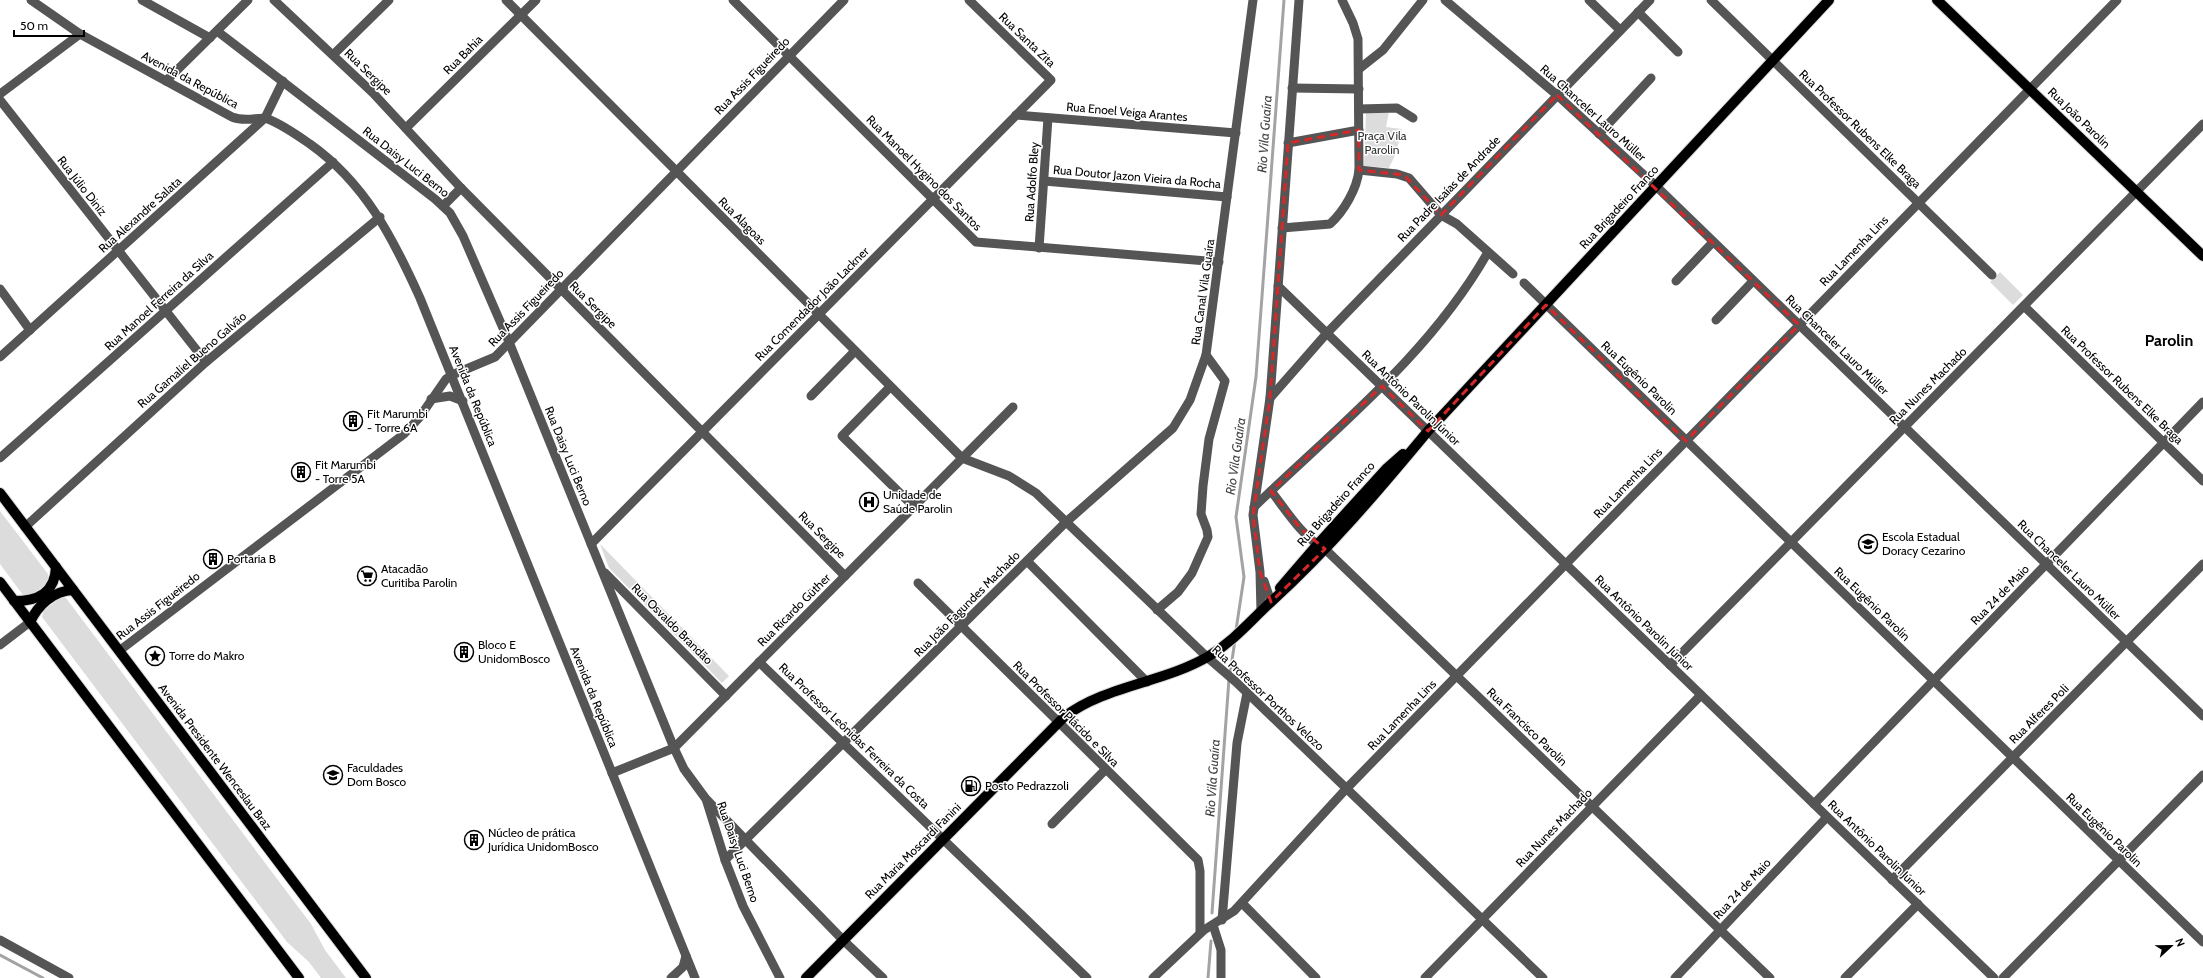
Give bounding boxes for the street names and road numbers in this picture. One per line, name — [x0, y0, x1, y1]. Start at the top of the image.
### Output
street label: Rua Santa Zita — [996, 9, 1059, 70]
street label: Rua Bahia — [440, 32, 486, 77]
street label: Rua Assis Figueiredo — [711, 33, 793, 118]
street label: Rua Sergipe — [341, 45, 395, 98]
street label: Avenida da República — [139, 48, 242, 112]
street label: Rua Chanceler Lauro Müller — [1537, 61, 1650, 164]
street label: Rua Professor Rubens Elke Braga — [1796, 66, 1925, 191]
street label: Rua João Parolin — [2045, 84, 2114, 151]
street label: Rua Enoel Veiga Arantes — [1066, 99, 1188, 124]
street label: Rua Manoel Hygino dos Santos — [863, 112, 985, 234]
street label: Rua Daisy Luci Berno — [360, 123, 453, 200]
street label: Rua Padre Isaías de Andrade — [1394, 133, 1503, 245]
street label: Rua Adolfo Bley — [1021, 141, 1042, 223]
street label: Rua Júlio Diniz — [54, 153, 111, 219]
street label: Rua Brigadeiro Franco — [1576, 161, 1662, 252]
street label: Rua Doutor Jazon Vieira da Rocha — [1053, 162, 1222, 191]
street label: Rua Alexandre Salata — [95, 173, 184, 256]
street label: Rua Alagoas — [715, 194, 769, 248]
street label: Rua Lamenha Lins — [1816, 212, 1891, 289]
street label: Rua Canal Vila Guaíra — [1188, 238, 1217, 346]
street label: Rua Comendador João Lackner — [752, 243, 872, 364]
street label: Rua Manoel Ferreira da Silva — [101, 248, 216, 354]
street label: Rua Assis Figueiredo — [485, 265, 567, 350]
street label: Rua Sergipe — [567, 278, 620, 331]
street label: Rua Chanceler Lauro Müller — [1783, 291, 1892, 398]
street label: Rua Gamaliel Bueno Galvão — [134, 308, 249, 411]
street label: Rua Professor Rubens Elke Braga — [2058, 322, 2187, 447]
street label: Rua Eugênio Parolin — [1598, 338, 1681, 418]
street label: Avenida da República — [446, 343, 501, 449]
street label: Rua Nunes Machado — [1886, 344, 1970, 427]
street label: Rua Antônio Parolin Júnior — [1359, 347, 1464, 449]
street label: Rua Daisy Luci Berno — [542, 404, 595, 508]
street label: Rua Lamenha Lins — [1590, 444, 1665, 521]
street label: Rua Brigadeiro Franco — [1294, 458, 1378, 549]
street label: Rua Sergipe — [796, 508, 849, 561]
street label: Rua Chanceler Lauro Müller — [2015, 516, 2124, 623]
street label: Rua João Fagundes Machado — [911, 547, 1023, 660]
street label: Rua 24 de Maio — [1967, 561, 2032, 628]
street label: Rua Eugênio Parolin — [1831, 564, 1914, 644]
street label: Rua Assis Figueiredo — [113, 568, 203, 643]
street label: Rua Ricardo Güther — [754, 570, 833, 649]
street label: Rua Antônio Parolin Júnior — [1592, 572, 1697, 674]
street label: Rua Osvaldo Brandão — [629, 580, 716, 668]
street label: Rua Professor Porthos Velozo — [1209, 642, 1328, 754]
street label: Avenida da República — [567, 644, 622, 750]
street label: Rua Professor Plácido e Silva — [1010, 657, 1123, 770]
street label: Rua Professor Leônidas Ferreira da Costa — [776, 659, 933, 812]
street label: Rua Lamenha Lins — [1364, 676, 1439, 753]
street label: Avenida Presidente Wenceslau Braz — [155, 680, 276, 833]
street label: Rua Alferes Poli — [2006, 681, 2072, 747]
street label: Rua Francisco Parolin — [1484, 684, 1571, 769]
street label: Rua Nunes Machado — [1512, 785, 1595, 870]
street label: Rua Eugênio Parolin — [2063, 790, 2146, 870]
street label: Rua Antônio Parolin Júnior — [1825, 797, 1930, 899]
street label: Rua Daisy Luci Berno — [714, 799, 763, 905]
street label: Rua Maria Moscardi Fanini — [861, 799, 964, 902]
street label: Rua 24 de Maio — [1710, 855, 1774, 922]

